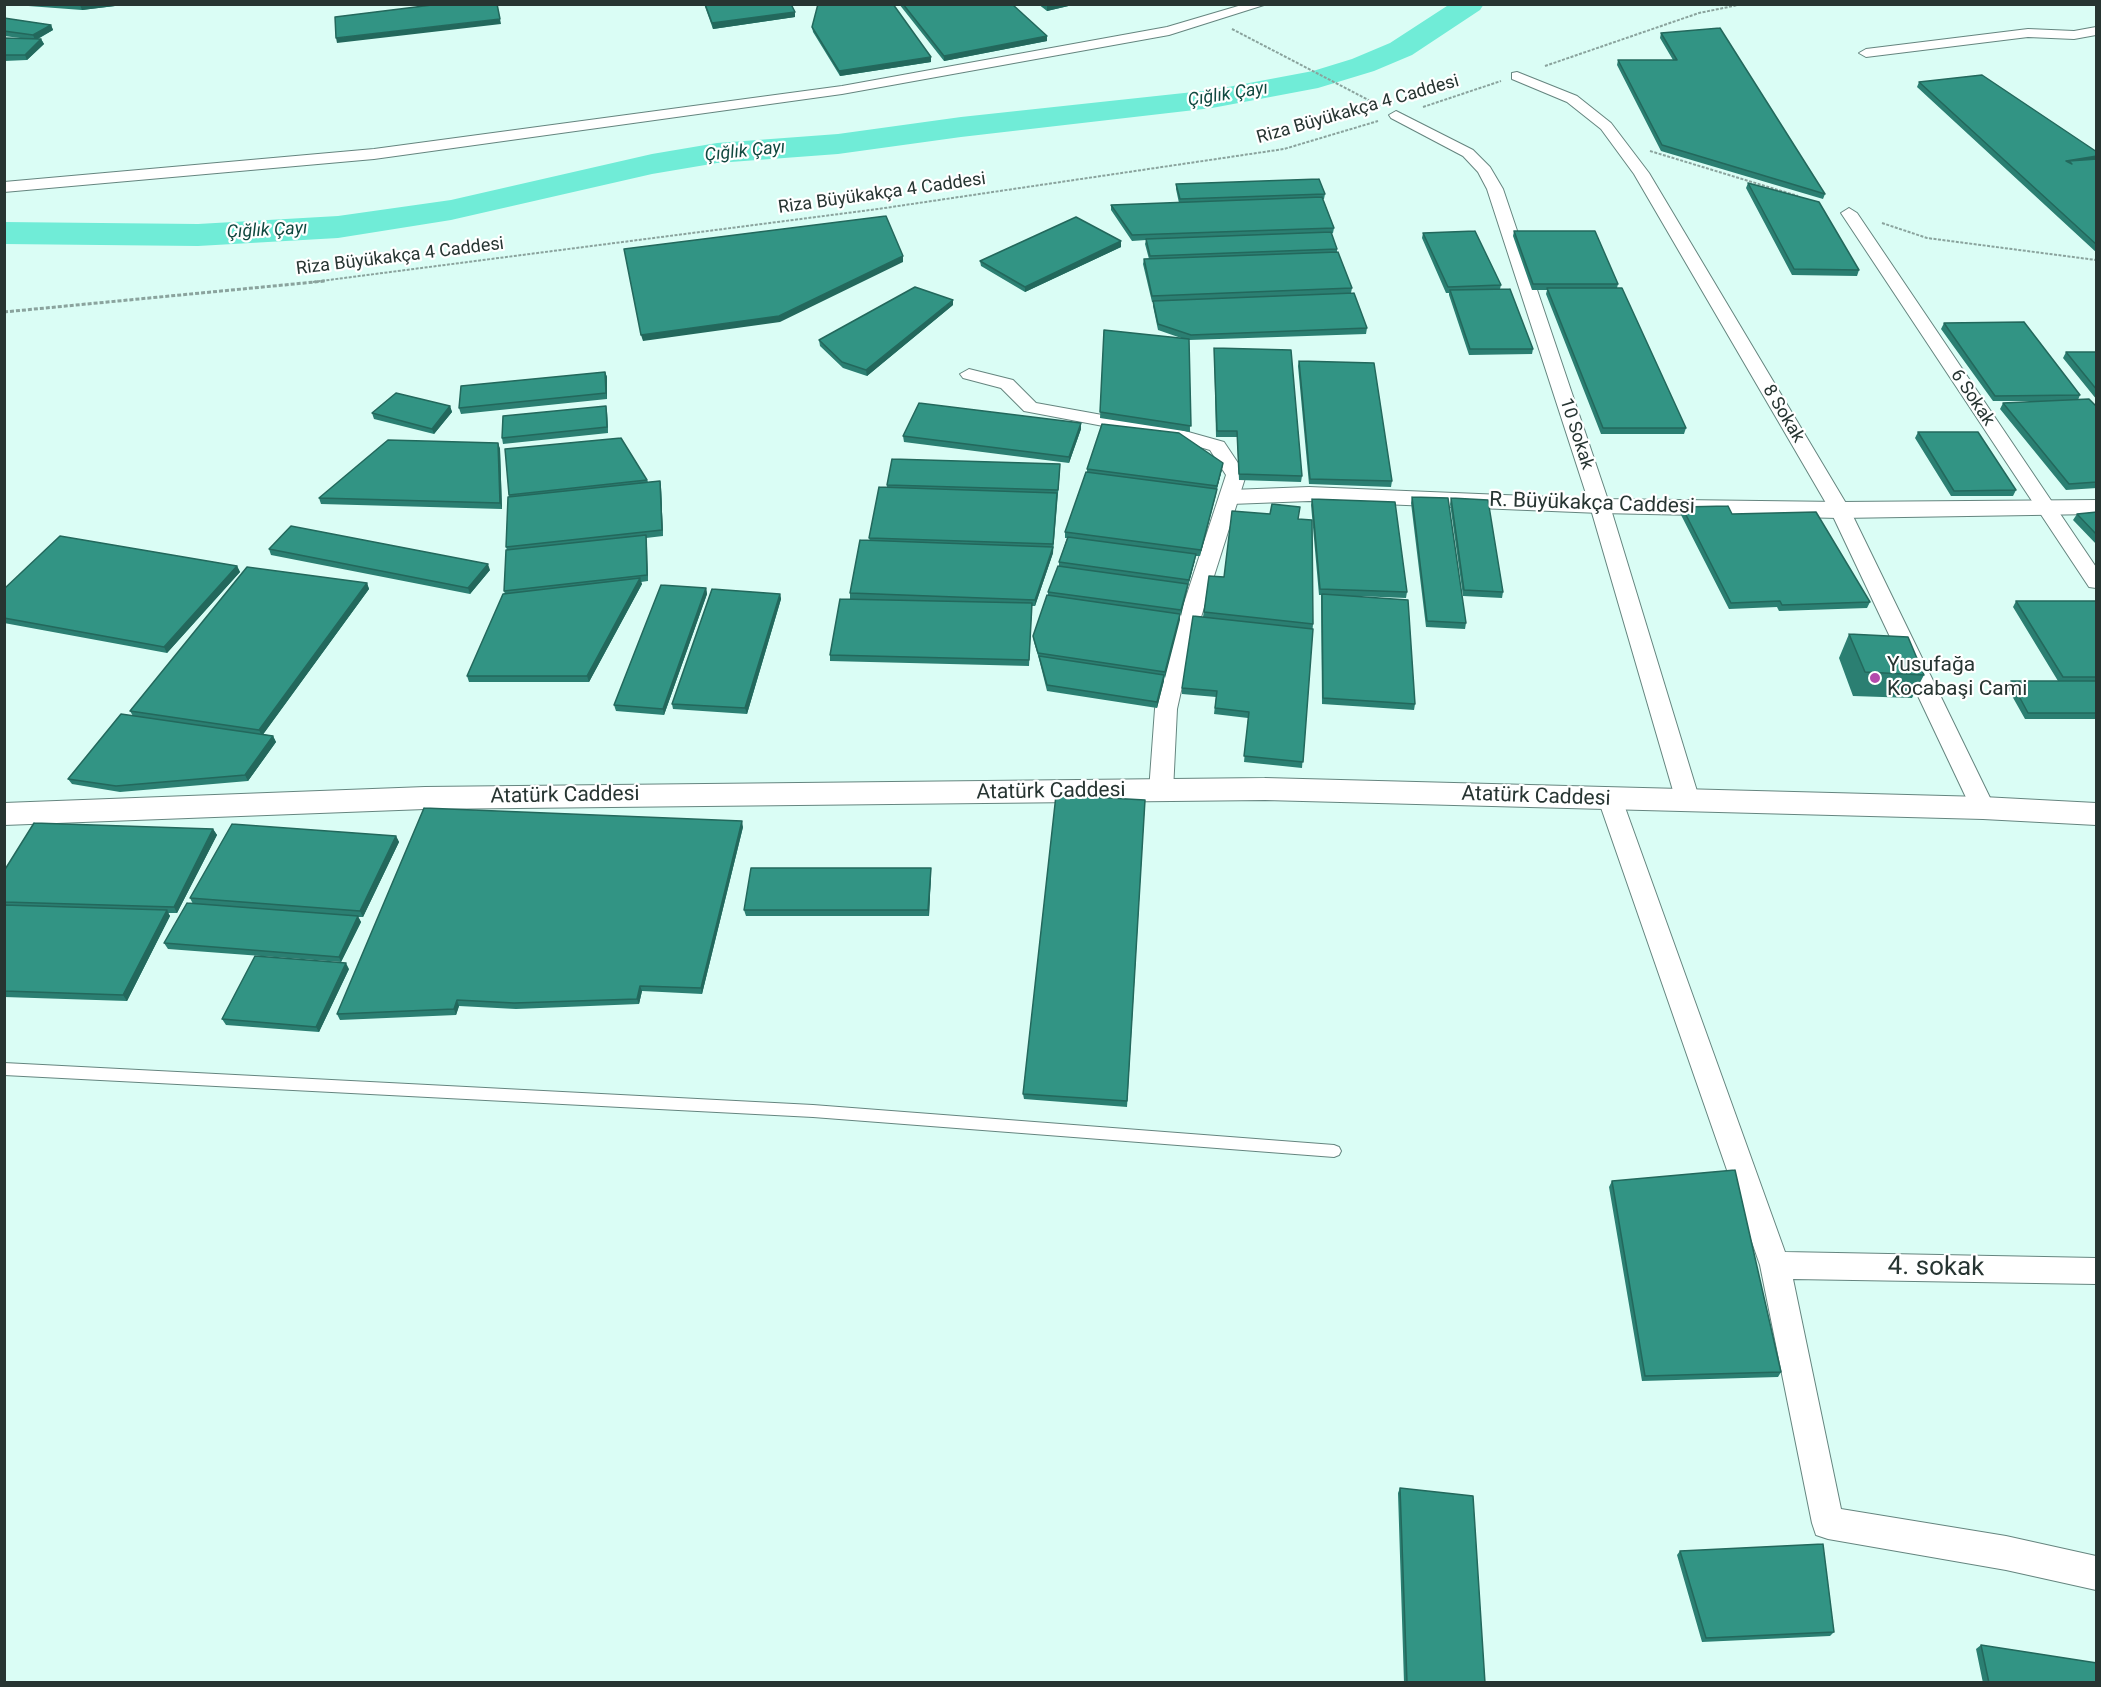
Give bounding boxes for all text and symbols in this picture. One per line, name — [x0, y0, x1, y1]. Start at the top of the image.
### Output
street label: Riza Büyükakça 4 Caddesi — [1254, 71, 1462, 149]
water label: Çığlık Çayı — [1186, 78, 1270, 112]
water label: Çığlık Çayı — [704, 137, 786, 167]
street label: Riza Büyükakça 4 Caddesi — [777, 169, 987, 219]
water label: Çığlık Çayı — [226, 218, 308, 244]
street label: Riza Büyükakça 4 Caddesi — [295, 234, 505, 280]
street label: 6 Sokak — [1945, 366, 1999, 430]
street label: 8 Sokak — [1757, 381, 1809, 447]
street label: 10 Sokak — [1554, 396, 1598, 472]
street label: R. Büyükakça Caddesi — [1489, 488, 1695, 520]
place label: Yusufağa Kocabaşi Cami — [1887, 653, 2027, 703]
marker: Yusufağa Kocabaşi Cami — [1868, 671, 1882, 685]
street label: Atatürk Caddesi — [976, 778, 1126, 806]
street label: Atatürk Caddesi — [490, 782, 640, 810]
street label: Atatürk Caddesi — [1461, 782, 1611, 812]
street label: 4. sokak — [1887, 1252, 1985, 1284]

